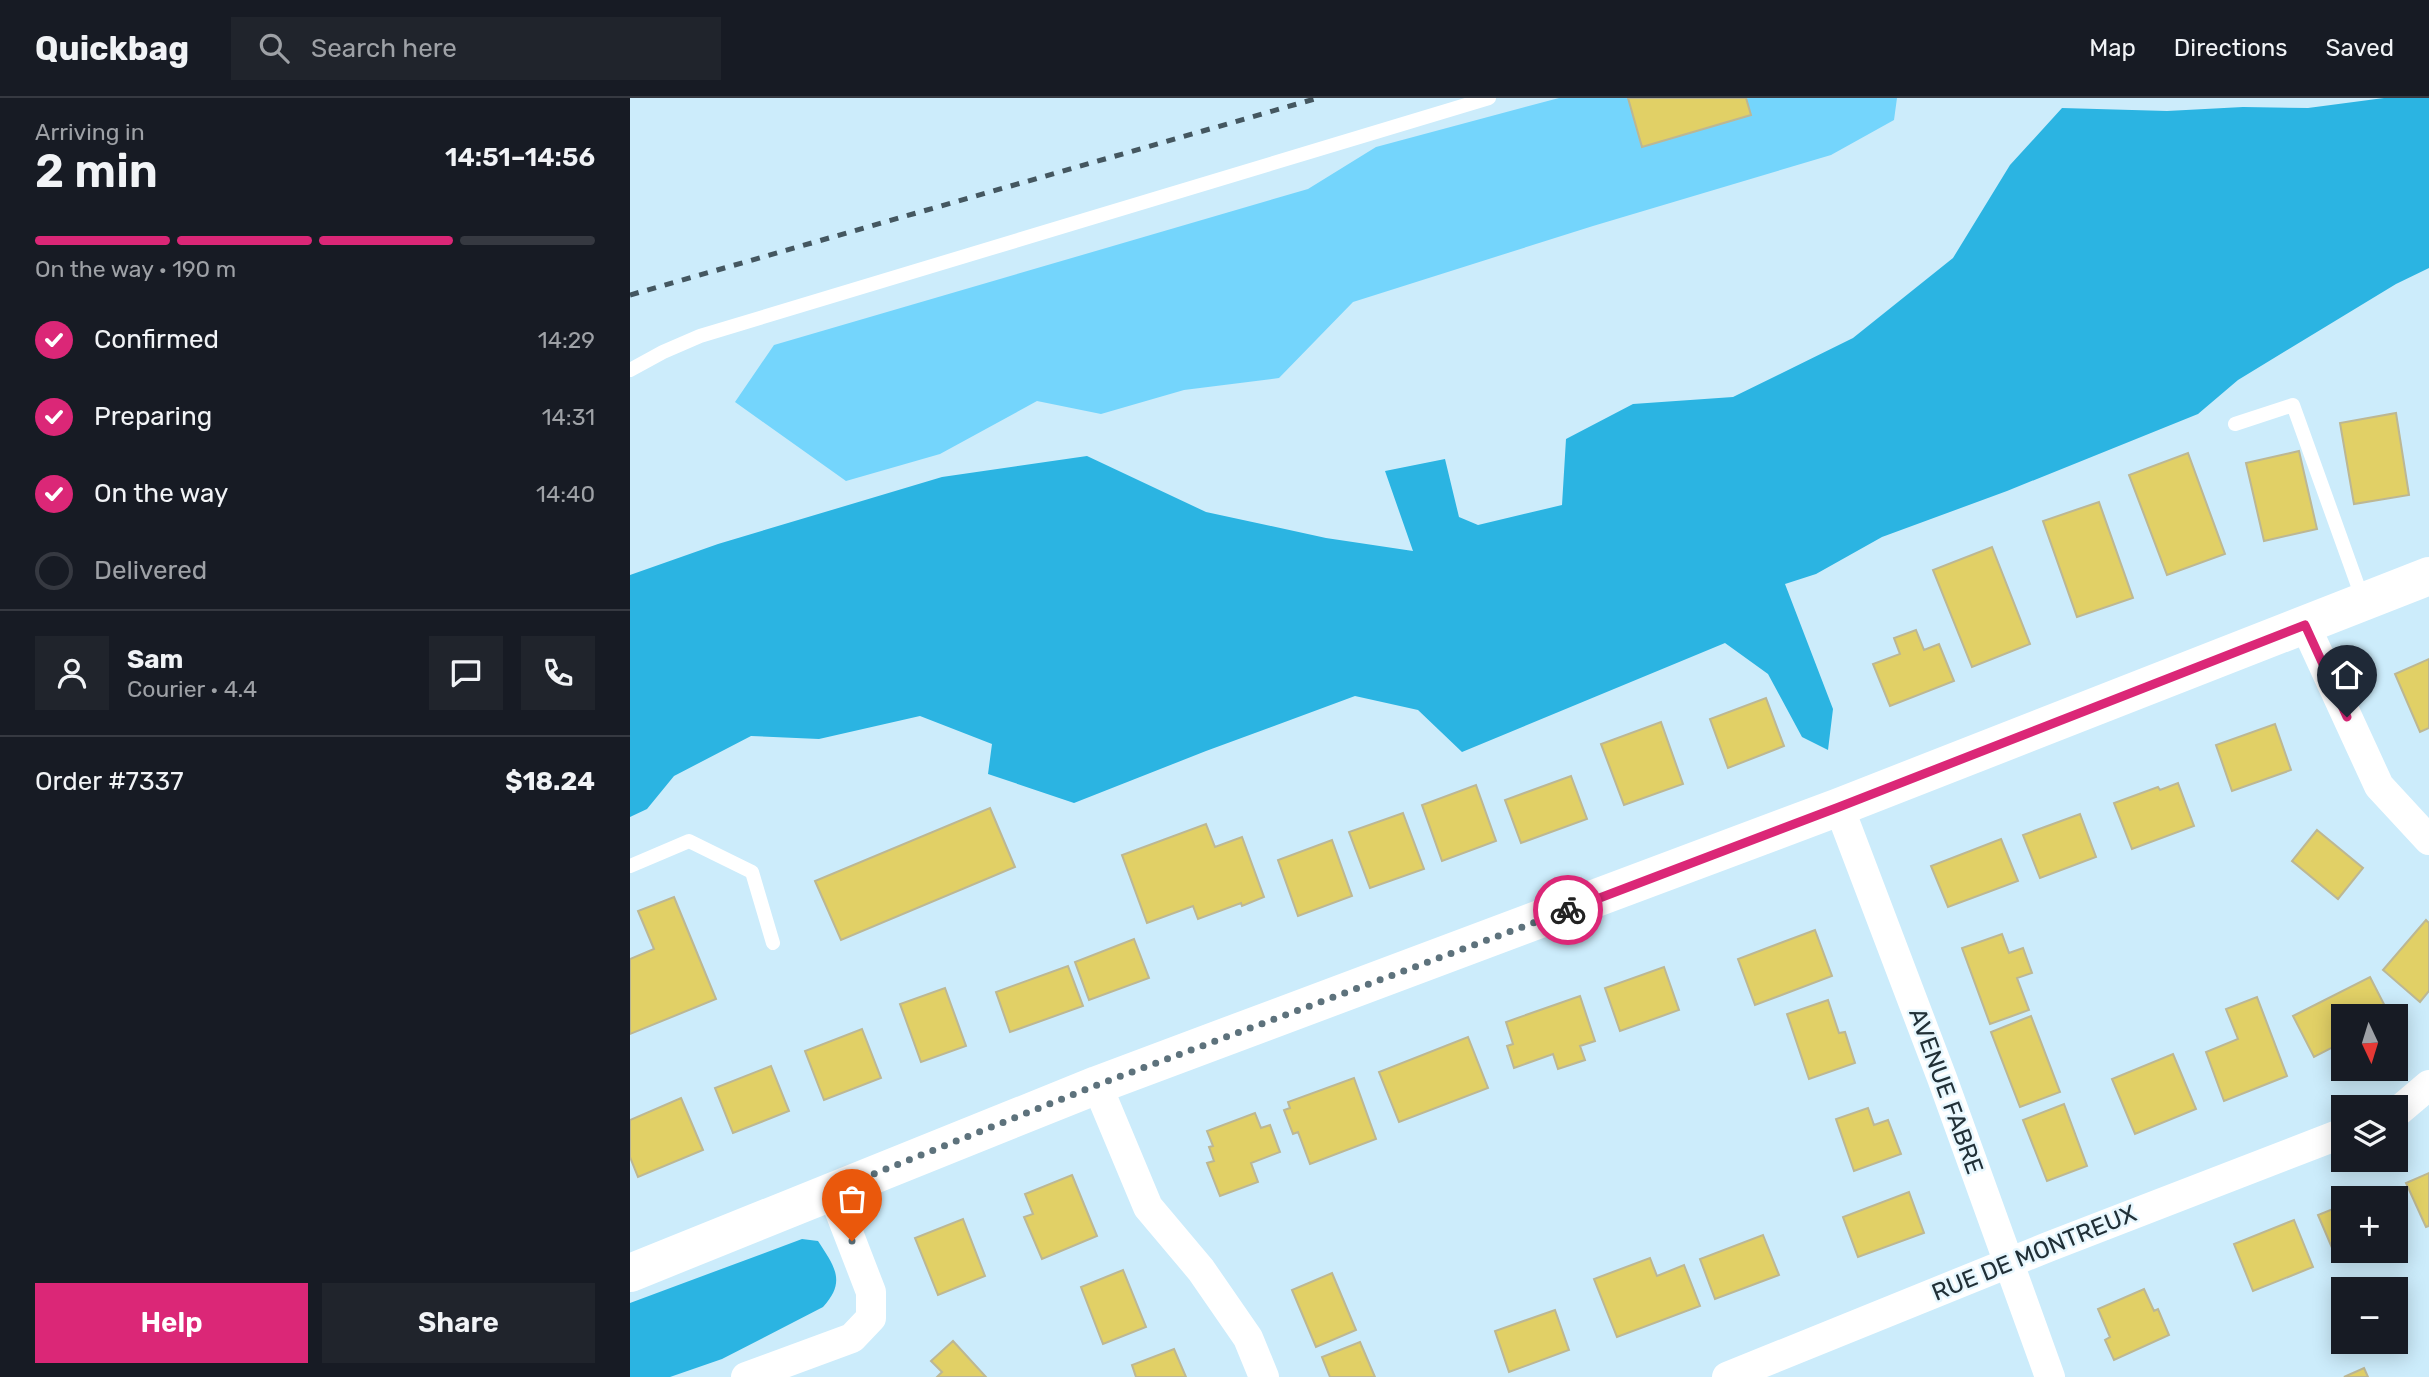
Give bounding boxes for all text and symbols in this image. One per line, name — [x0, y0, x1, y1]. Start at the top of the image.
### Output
search box — [231, 17, 721, 80]
text: Quickbag — [35, 29, 189, 68]
icon: search — [255, 29, 293, 67]
text: Search here — [311, 33, 457, 64]
text: Map — [2089, 34, 2136, 62]
text: Directions — [2174, 34, 2287, 62]
text: Saved — [2325, 34, 2394, 62]
text: Arriving in — [35, 118, 145, 146]
text: 14:51–14:56 — [445, 142, 595, 173]
text: 2 min — [35, 144, 158, 199]
text: On the way · 190 m — [35, 255, 236, 283]
icon: check — [35, 321, 73, 359]
text: Confirmed — [94, 324, 219, 355]
text: 14:29 — [538, 326, 595, 354]
icon: check — [35, 398, 73, 436]
text: Preparing — [94, 401, 212, 432]
text: 14:31 — [542, 403, 595, 431]
icon: check — [35, 475, 73, 513]
text: On the way — [94, 478, 228, 509]
text: 14:40 — [536, 480, 595, 508]
text: Delivered — [94, 555, 207, 586]
button: person — [35, 636, 109, 710]
button: chat — [429, 636, 503, 710]
button: phone — [521, 636, 595, 710]
text: Sam — [127, 644, 183, 675]
pin — [2317, 645, 2377, 717]
icon: home — [2328, 656, 2366, 694]
text: Courier · 4.4 — [127, 675, 257, 703]
text: Order #7337 — [35, 766, 184, 797]
text: $18.24 — [505, 766, 595, 797]
courier — [1533, 875, 1603, 945]
icon: bike — [1549, 891, 1587, 929]
street label: AVENUE FABRE — [1903, 1004, 1989, 1178]
north arrow — [2331, 1004, 2408, 1082]
map controls — [2331, 1004, 2408, 1354]
button: layers — [2331, 1095, 2408, 1172]
pin — [822, 1169, 882, 1241]
icon: bag — [833, 1180, 871, 1218]
button: + — [2331, 1186, 2408, 1263]
street label: RUE DE MONTREUX — [1928, 1199, 2140, 1307]
button: − — [2331, 1277, 2408, 1354]
button: Help — [35, 1283, 308, 1363]
button: Share — [322, 1283, 595, 1363]

